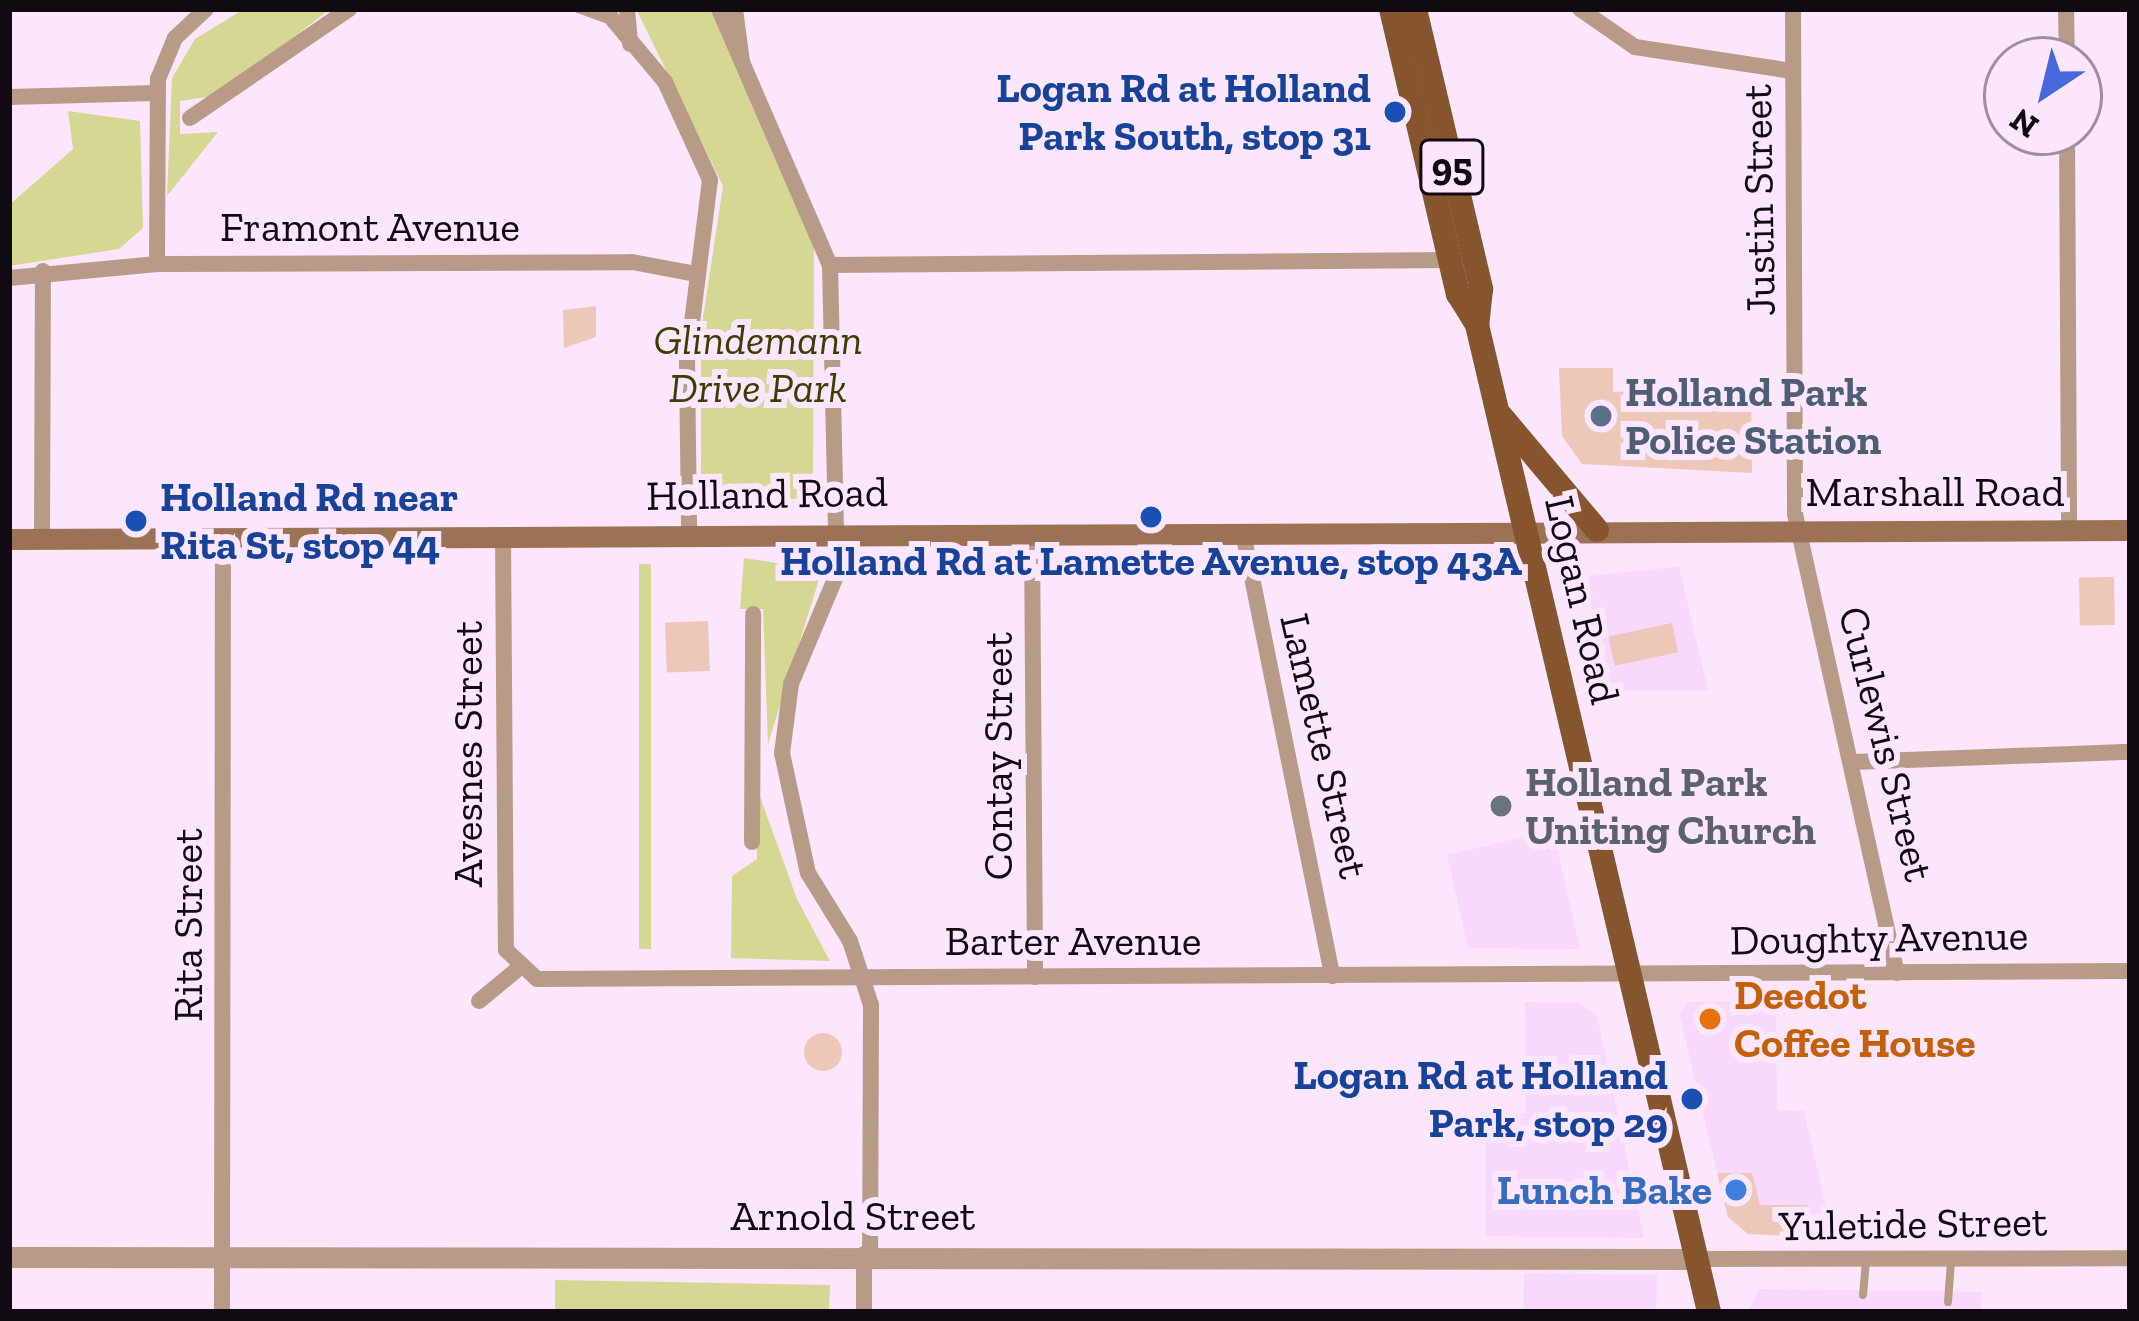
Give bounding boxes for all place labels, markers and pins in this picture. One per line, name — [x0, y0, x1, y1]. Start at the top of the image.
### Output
place label: Logan Rd at Holland Park South, stop 31 — [996, 63, 1371, 162]
marker: Logan Rd at Holland Park South, stop 31 — [1382, 99, 1408, 125]
place label: Holland Park Police Station — [1625, 367, 1881, 466]
marker: Holland Park Police Station — [1588, 403, 1614, 429]
place label: Holland Rd near Rita St, stop 44 — [160, 472, 458, 570]
marker: Holland Rd at Lamette Avenue, stop 43A — [1138, 504, 1164, 530]
marker: Holland Rd near Rita St, stop 44 — [123, 508, 149, 534]
place label: Holland Rd at Lamette Avenue, stop 43A — [780, 536, 1522, 586]
place label: Holland Park Uniting Church — [1525, 757, 1816, 856]
marker: Holland Park Uniting Church — [1488, 793, 1514, 819]
place label: Deedot Coffee House — [1734, 970, 1976, 1068]
marker: Deedot Coffee House — [1697, 1006, 1723, 1032]
place label: Logan Rd at Holland Park, stop 29 — [1293, 1050, 1668, 1148]
marker: Logan Rd at Holland Park, stop 29 — [1679, 1086, 1705, 1112]
place label: Lunch Bake — [1497, 1165, 1712, 1215]
marker: Lunch Bake — [1723, 1177, 1749, 1203]

